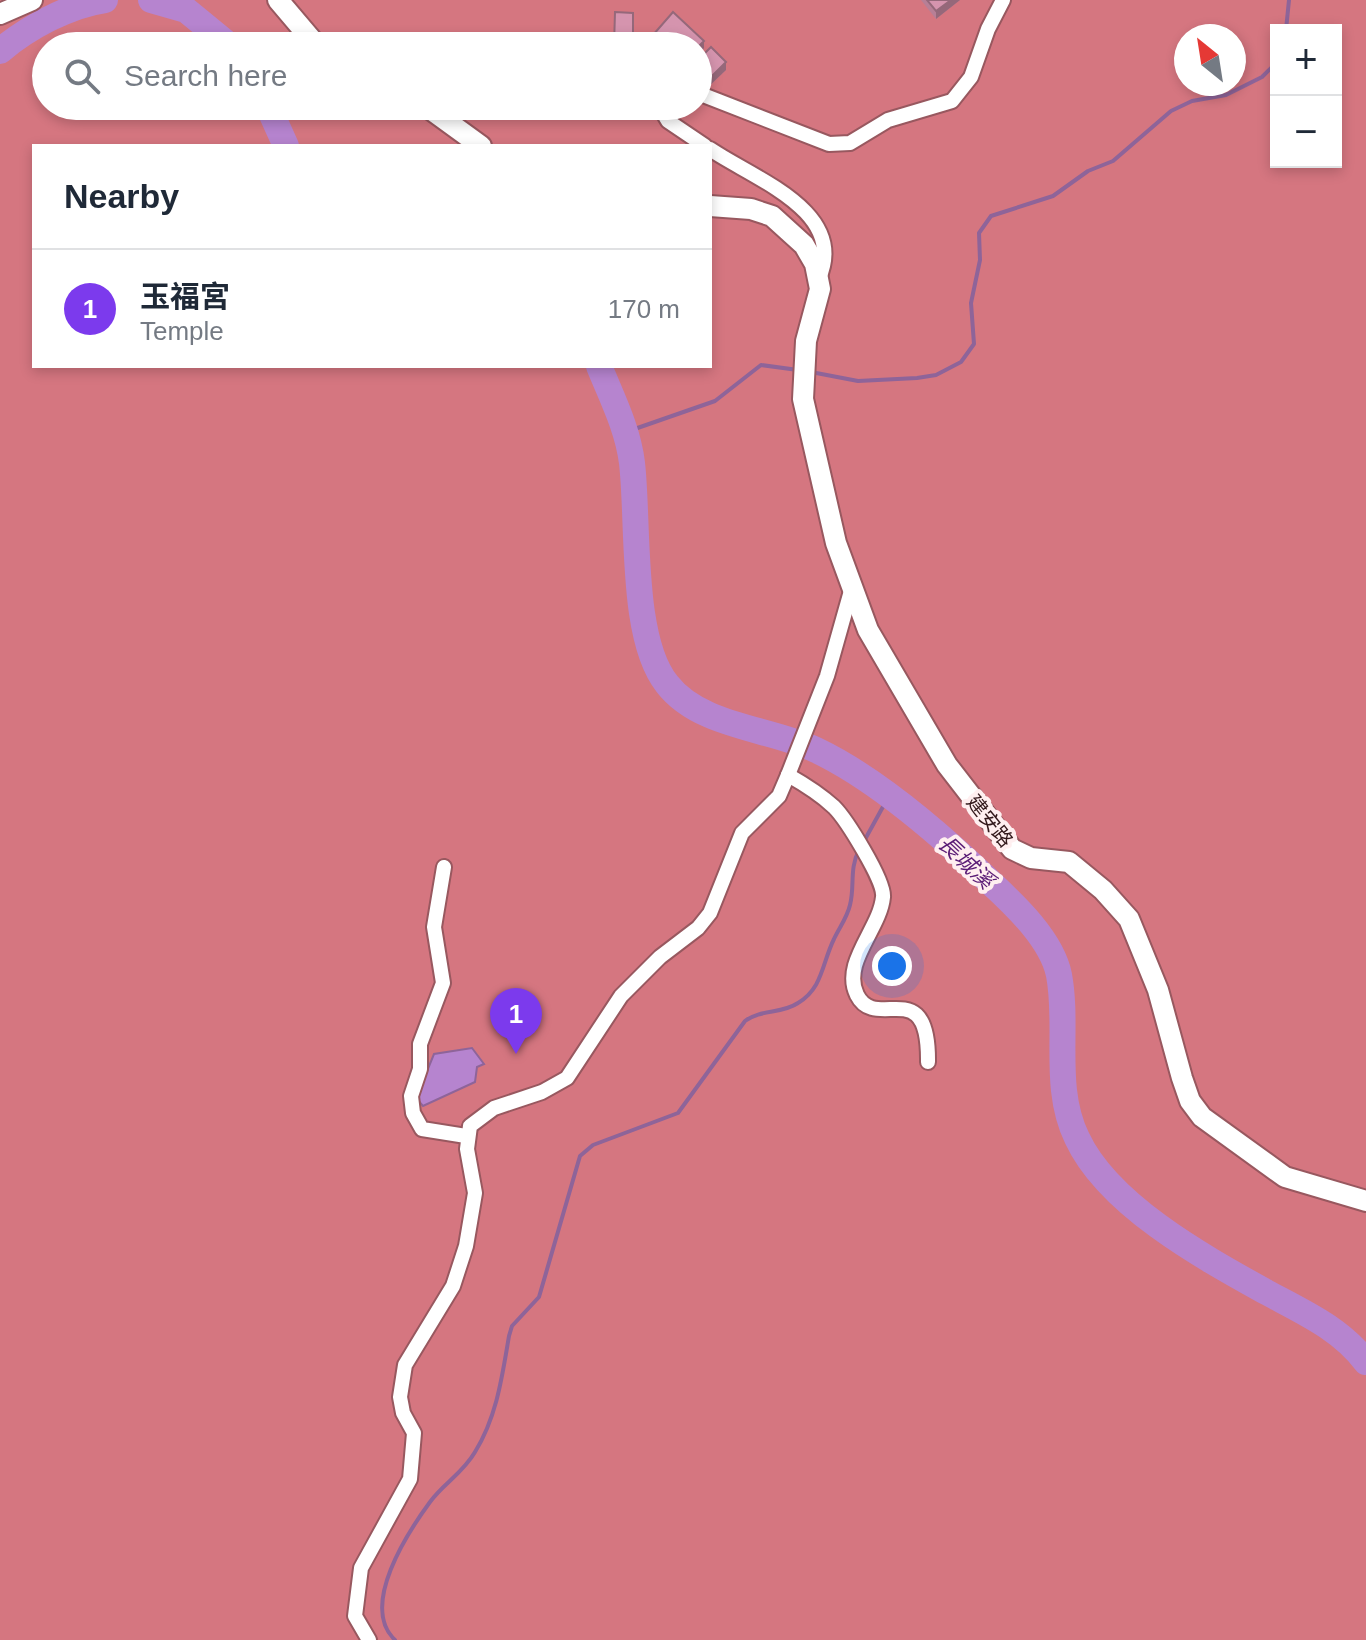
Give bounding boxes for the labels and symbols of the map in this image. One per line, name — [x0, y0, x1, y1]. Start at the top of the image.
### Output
north arrow — [1174, 24, 1246, 96]
street label: 建安路 — [963, 791, 1017, 851]
water label: 長城溪 — [933, 830, 1001, 896]
your location — [872, 946, 912, 986]
pin: 1 — [490, 988, 542, 1054]

